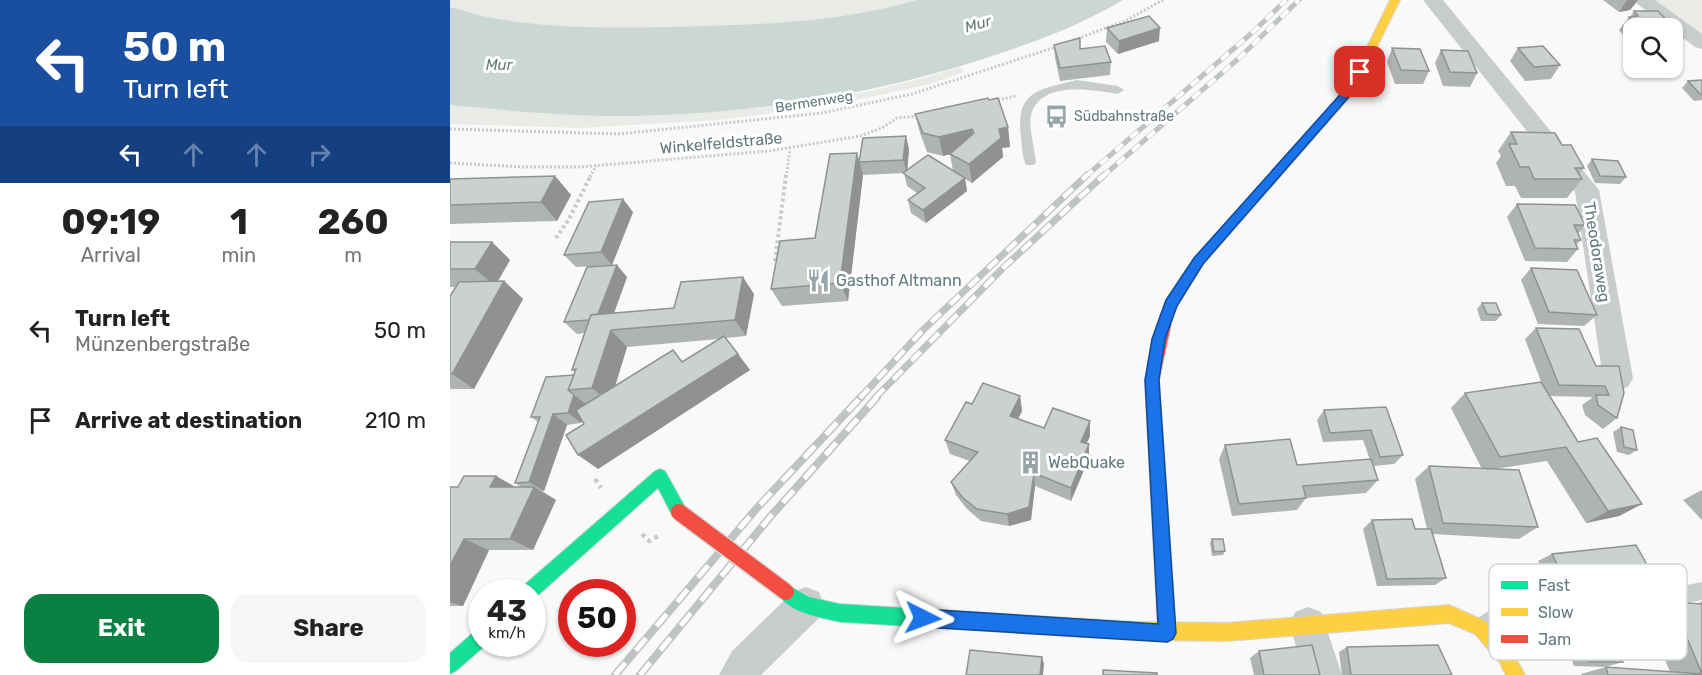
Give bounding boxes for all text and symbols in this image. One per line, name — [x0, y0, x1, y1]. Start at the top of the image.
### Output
water label: Mur — [963, 11, 995, 36]
map controls — [1623, 18, 1683, 78]
button: search — [1623, 18, 1683, 78]
text: 50 m — [123, 22, 226, 72]
icon: left — [24, 24, 102, 102]
pin — [1334, 46, 1385, 97]
icon: arrive — [1343, 55, 1376, 88]
water label: Mur — [486, 56, 514, 74]
text: Turn left — [123, 73, 228, 105]
street label: Bermenweg — [774, 87, 854, 117]
bus stop icon: Südbahnstraße — [1043, 103, 1069, 129]
place label: Südbahnstraße — [1074, 108, 1174, 125]
street label: Winkelfeldstraße — [659, 128, 783, 158]
icon: left — [114, 138, 147, 171]
icon: ahead — [177, 138, 210, 171]
icon: ahead — [240, 138, 273, 171]
icon: right — [303, 138, 336, 171]
text: 09:19 — [61, 200, 160, 243]
text: 1 — [230, 200, 248, 243]
text: 260 — [317, 200, 389, 243]
street label: Theodoraweg — [1580, 200, 1614, 304]
text: Arrival — [81, 243, 141, 267]
text: min — [221, 243, 256, 267]
text: m — [344, 243, 362, 267]
restaurant icon: Gasthof Altmann — [805, 267, 831, 293]
place label: Gasthof Altmann — [836, 271, 962, 290]
text: Turn left — [75, 305, 170, 332]
icon: left — [24, 314, 57, 347]
text: 50 m — [374, 317, 426, 344]
text: Münzenbergstraße — [75, 332, 250, 356]
icon: arrive — [24, 404, 57, 437]
text: Arrive at destination — [75, 407, 302, 434]
text: 210 m — [365, 407, 426, 434]
building icon: WebQuake — [1017, 449, 1043, 475]
place label: WebQuake — [1048, 453, 1125, 472]
legend — [1489, 564, 1687, 660]
text: Fast — [1538, 576, 1570, 595]
speed limit sign: 50 — [558, 579, 636, 657]
position arrow — [891, 586, 955, 650]
text: 43 — [487, 593, 527, 629]
button: Exit — [24, 594, 219, 663]
button: Share — [231, 594, 426, 663]
text: Slow — [1538, 603, 1574, 622]
text: km/h — [488, 624, 526, 642]
text: Jam — [1538, 630, 1571, 649]

